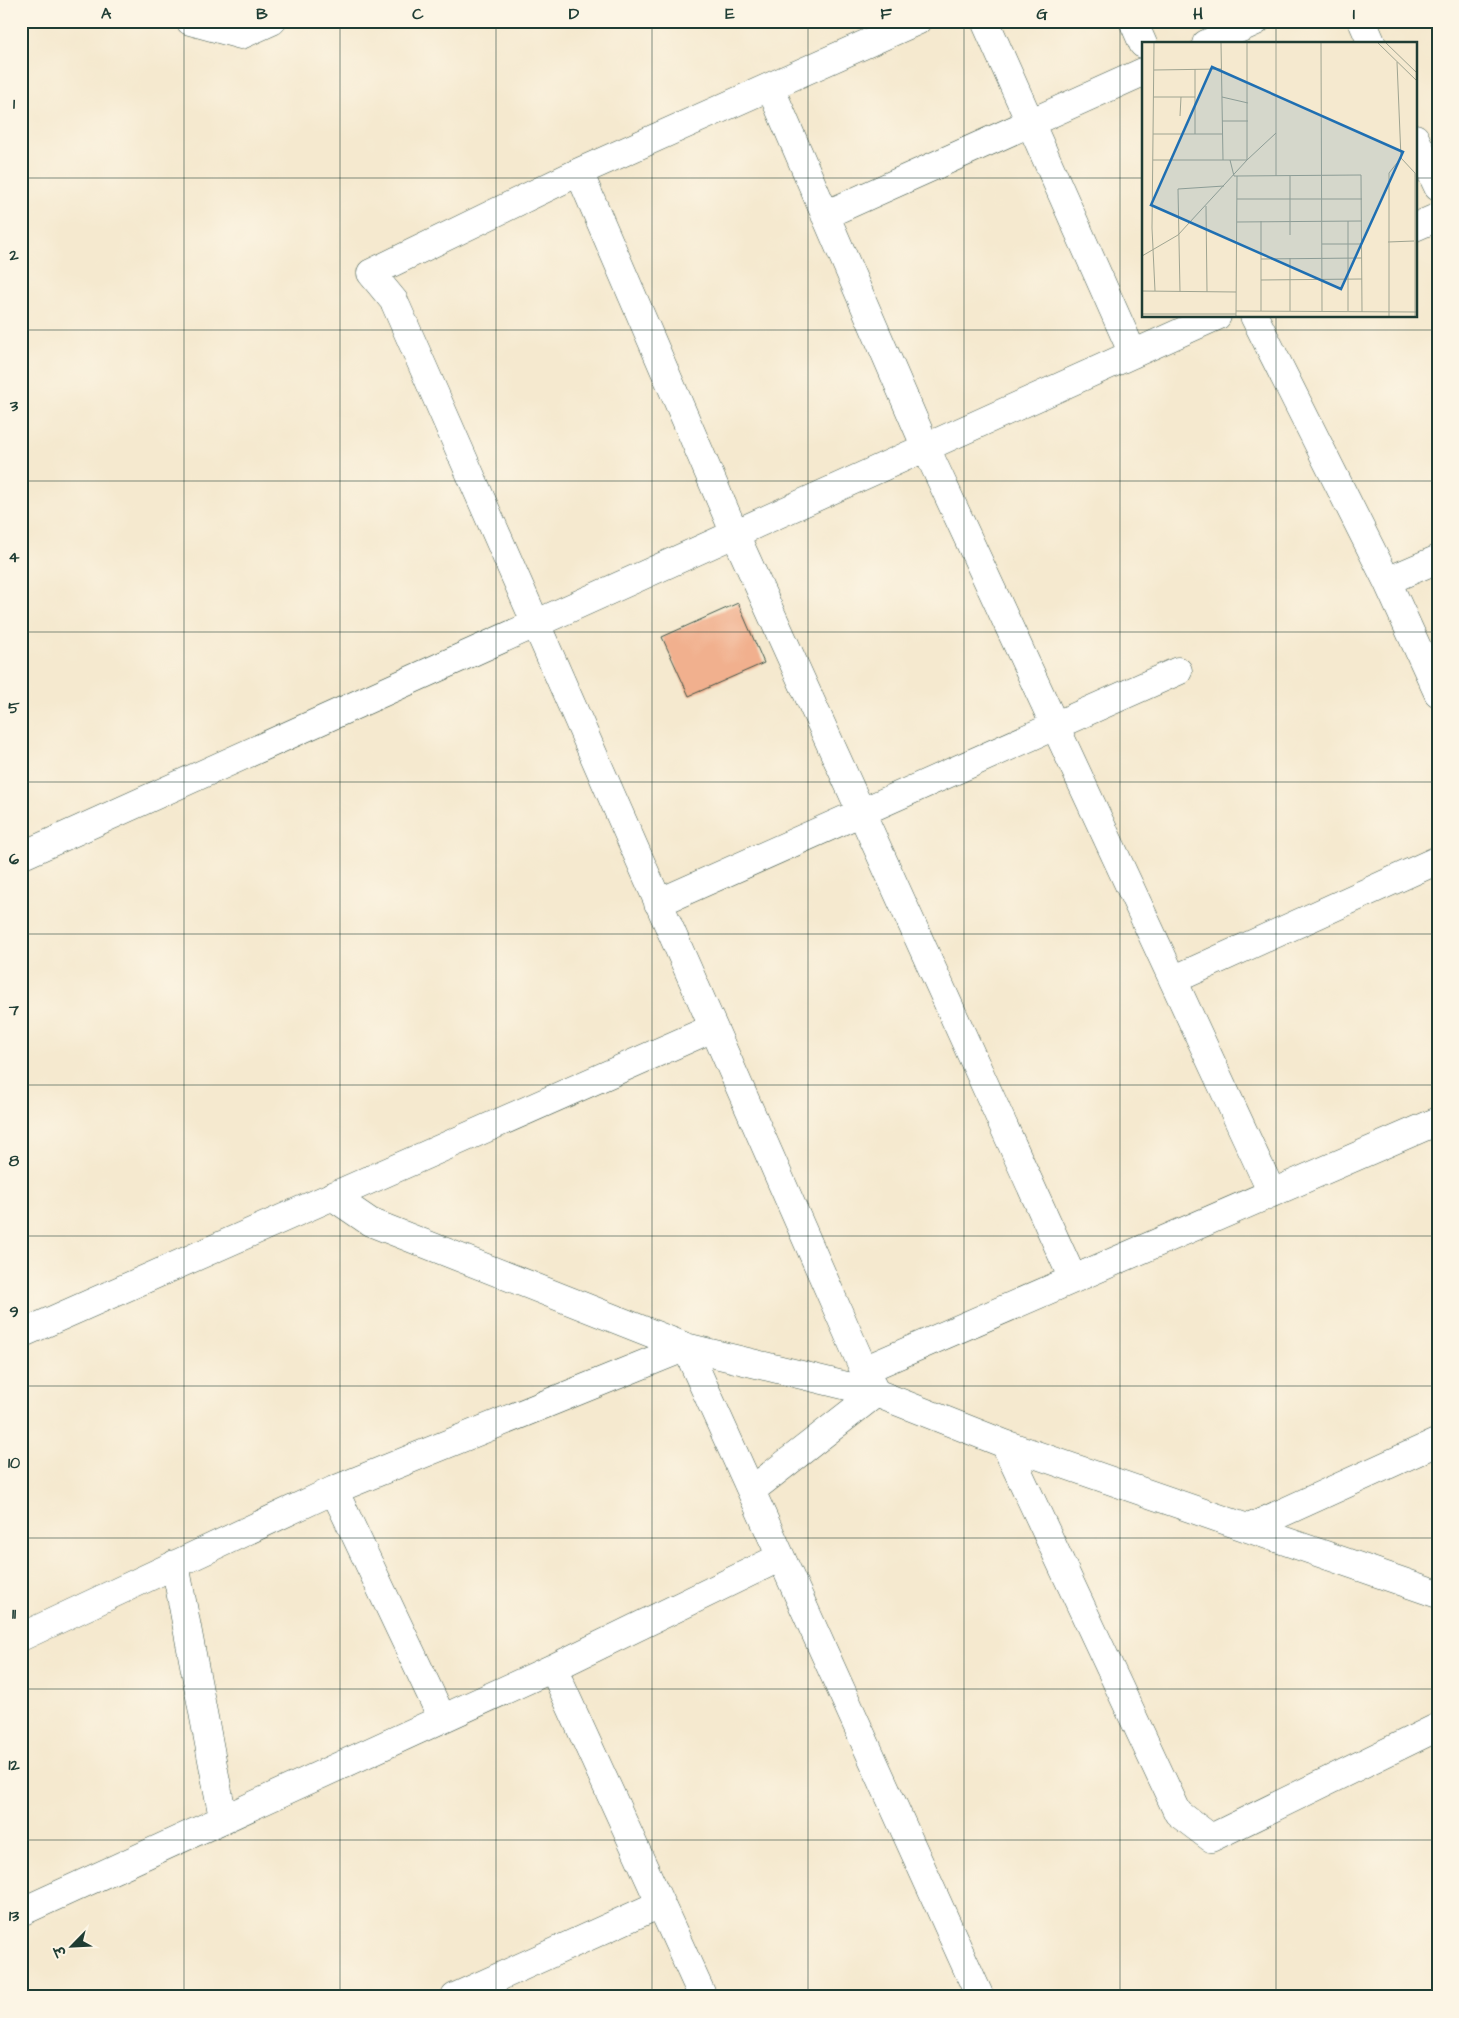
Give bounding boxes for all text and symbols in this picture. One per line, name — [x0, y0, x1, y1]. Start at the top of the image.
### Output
text: A — [101, 3, 112, 25]
text: B — [256, 3, 268, 25]
text: C — [412, 3, 424, 25]
text: D — [569, 3, 580, 25]
text: E — [725, 3, 735, 25]
text: F — [880, 3, 892, 25]
text: G — [1036, 3, 1048, 25]
text: H — [1193, 3, 1203, 25]
text: I — [1353, 3, 1355, 25]
inset map — [1142, 42, 1416, 318]
text: 1 — [13, 93, 16, 115]
text: 2 — [8, 244, 19, 266]
text: 3 — [9, 395, 19, 417]
text: 4 — [9, 546, 20, 568]
text: 5 — [8, 697, 20, 719]
text: 6 — [9, 848, 19, 870]
text: 7 — [8, 999, 19, 1021]
text: 8 — [9, 1150, 20, 1172]
text: 9 — [9, 1301, 19, 1323]
text: 10 — [8, 1452, 20, 1474]
text: 11 — [12, 1603, 17, 1625]
text: 12 — [8, 1754, 20, 1776]
text: 13 — [9, 1905, 20, 1927]
north arrow — [48, 1920, 98, 1970]
text: उ — [49, 1941, 73, 1961]

